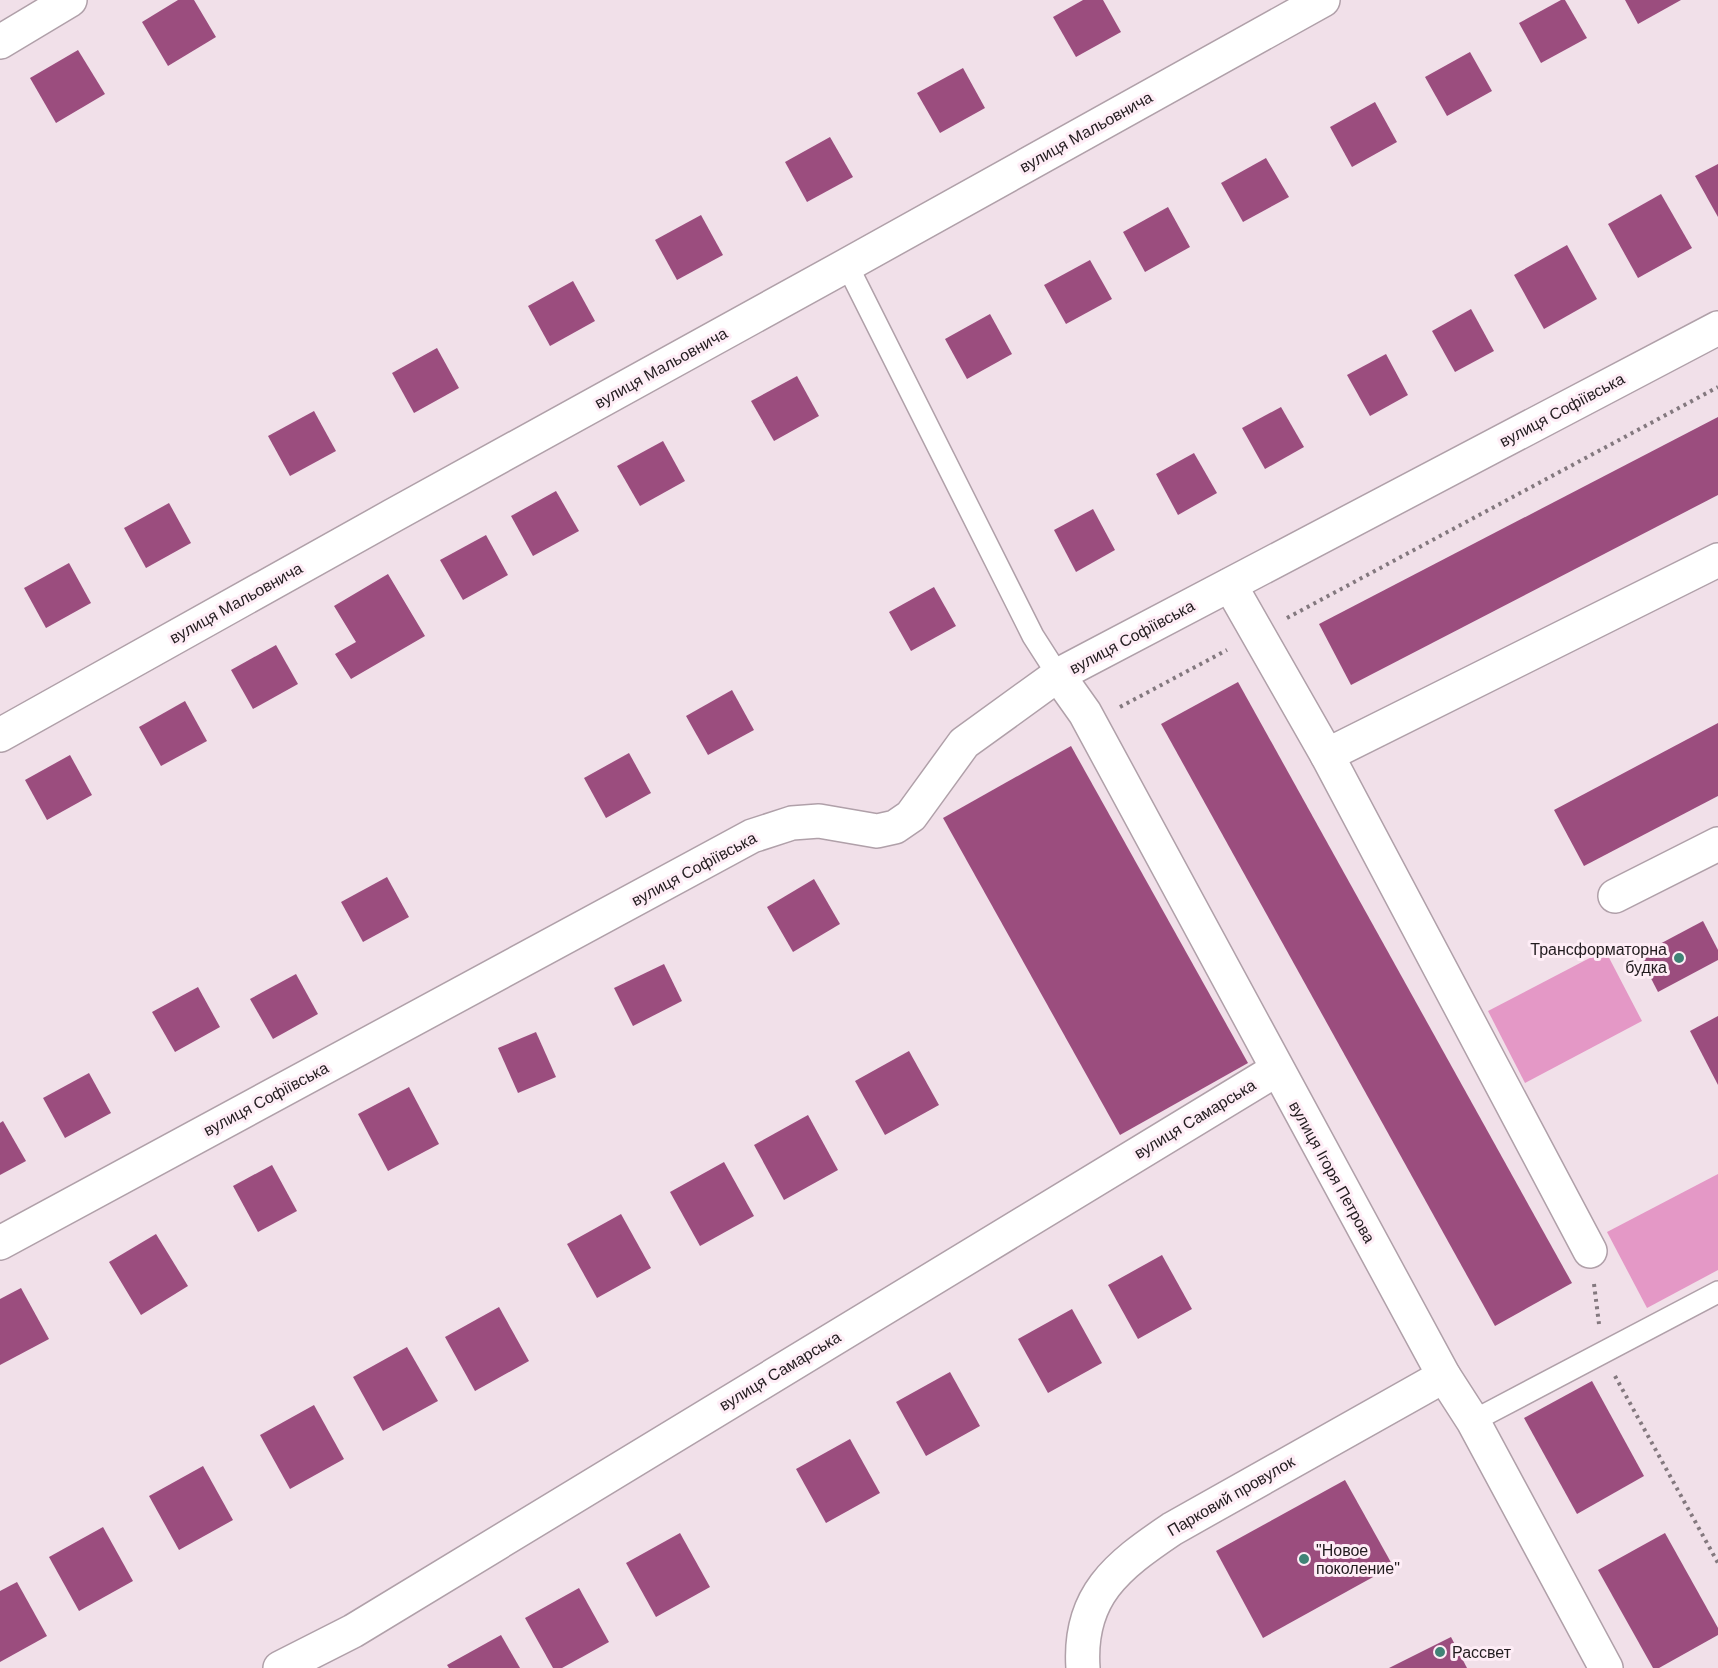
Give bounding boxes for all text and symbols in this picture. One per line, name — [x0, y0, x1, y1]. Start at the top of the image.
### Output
street label: вулиця Мальовнича — [1017, 88, 1155, 176]
street label: вулиця Мальовнича — [592, 324, 730, 412]
street label: вулиця Софіївська — [1497, 370, 1627, 450]
street label: вулиця Мальовнича — [167, 559, 305, 647]
street label: вулиця Софіївська — [1067, 597, 1197, 677]
street label: вулиця Софіївська — [629, 829, 759, 909]
place label: Трансформаторна будка — [1530, 941, 1667, 976]
marker: Трансформаторна будка — [1672, 951, 1686, 965]
street label: вулиця Софіївська — [201, 1059, 331, 1139]
street label: вулиця Самарська — [1131, 1076, 1259, 1162]
street label: вулиця Ігоря Петрова — [1286, 1098, 1378, 1246]
street label: вулиця Самарська — [716, 1328, 844, 1414]
street label: Парковий провулок — [1164, 1452, 1298, 1539]
place label: "Новое поколение" — [1316, 1542, 1400, 1577]
marker: "Новое поколение" — [1297, 1552, 1311, 1566]
place label: Рассвет — [1452, 1644, 1512, 1661]
marker: Рассвет — [1433, 1645, 1447, 1659]

